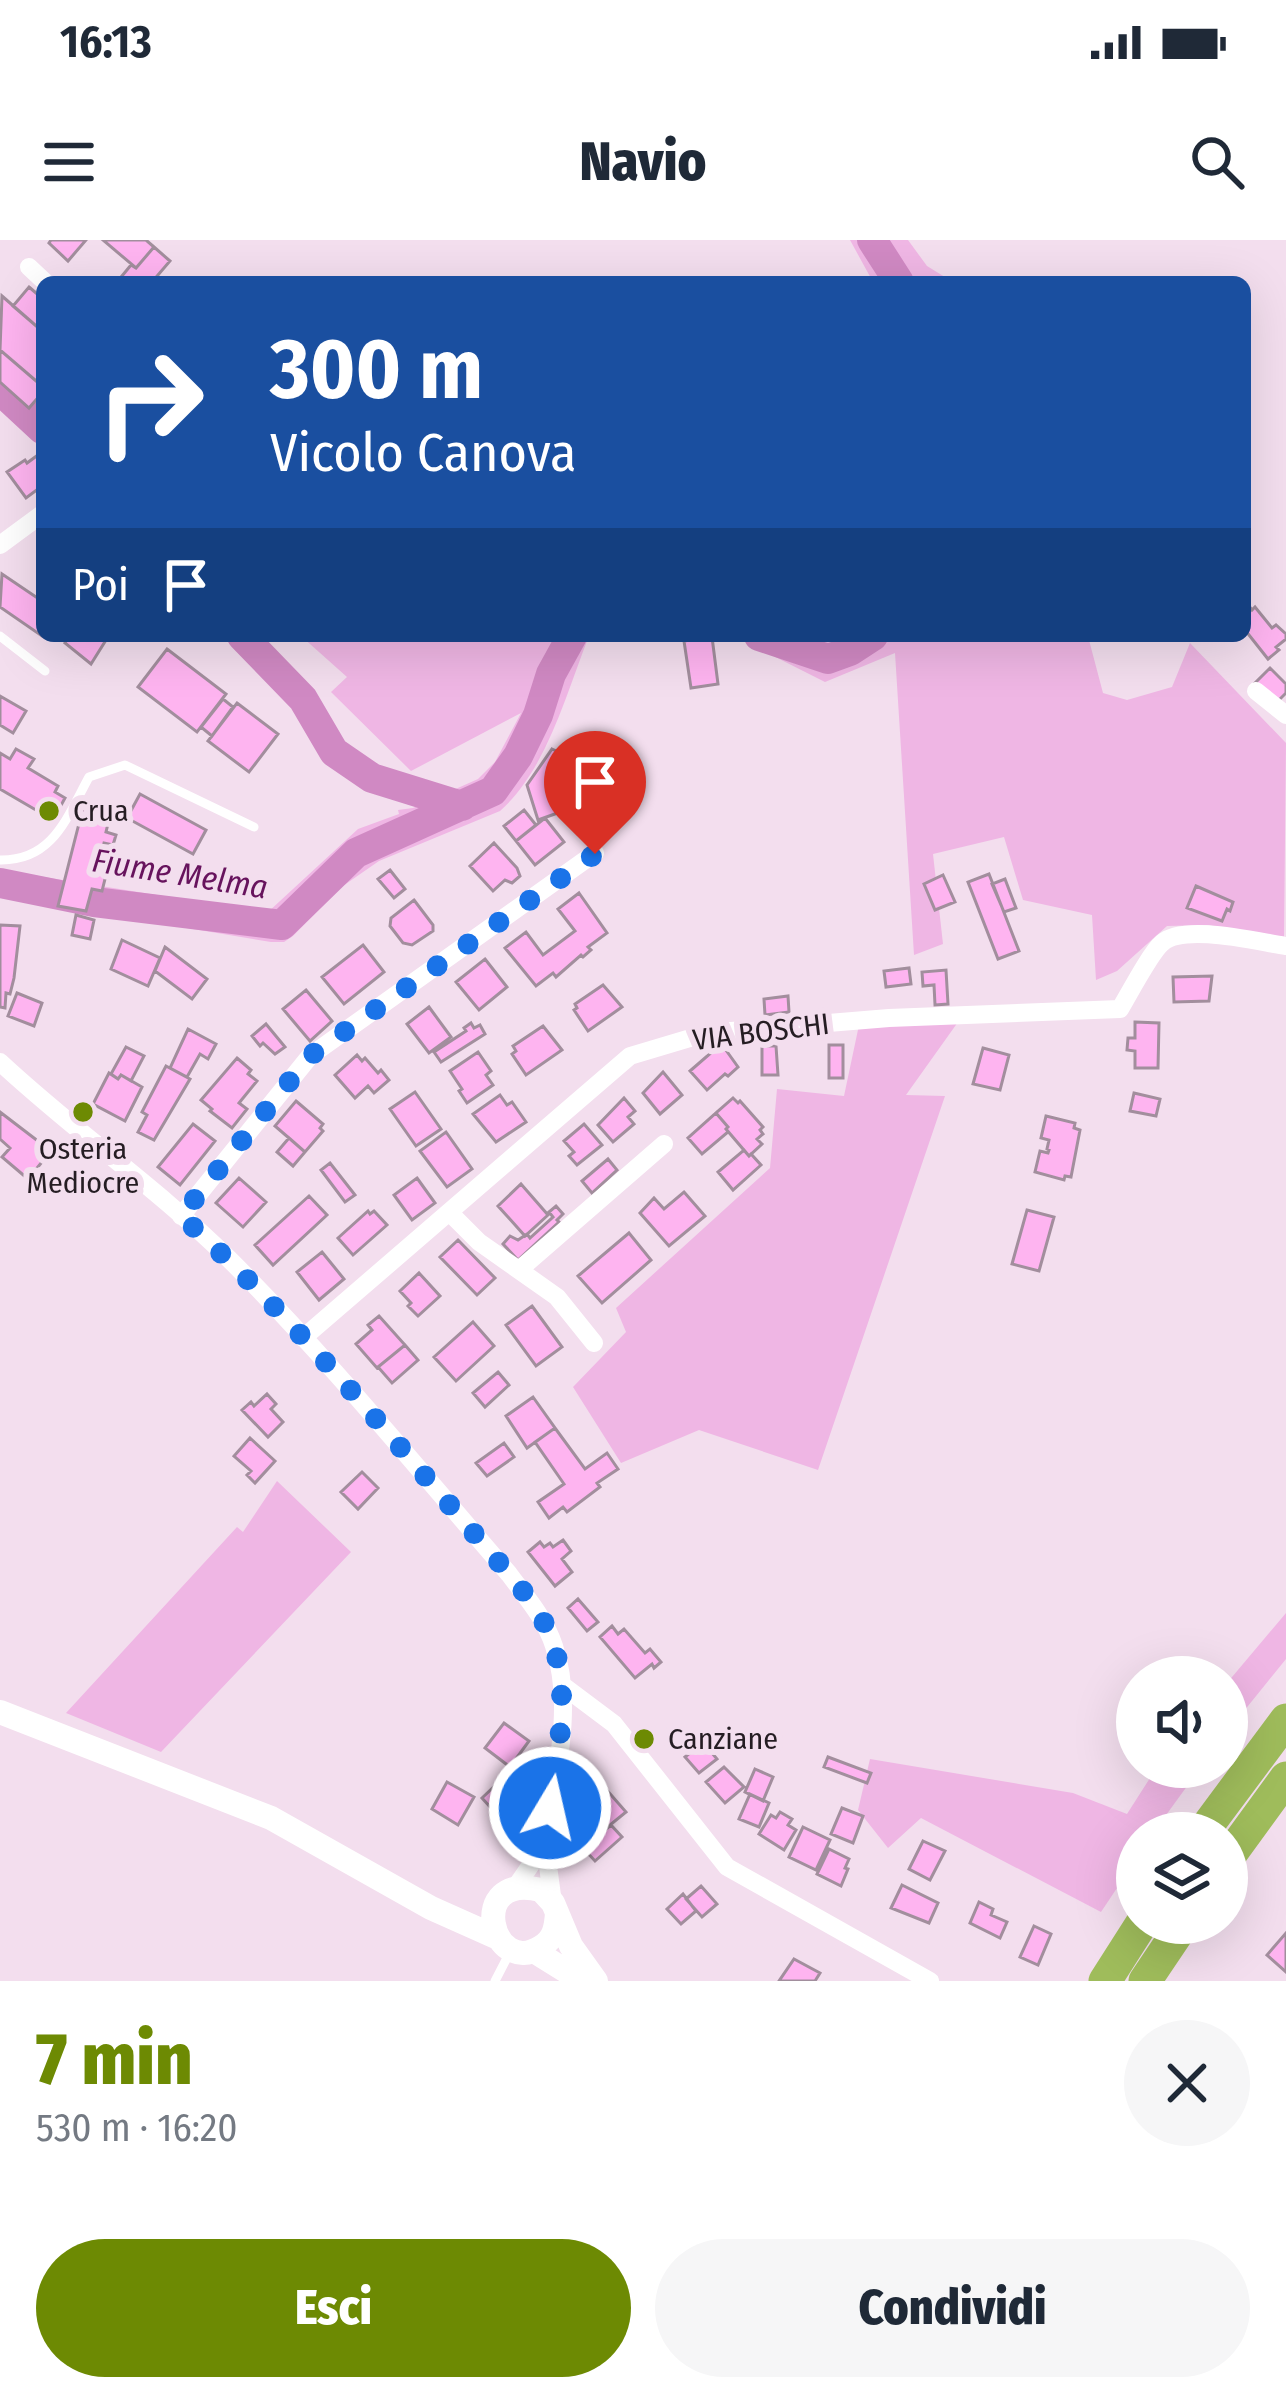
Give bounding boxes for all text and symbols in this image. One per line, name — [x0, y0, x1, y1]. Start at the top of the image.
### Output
text: 16:13 — [60, 15, 152, 69]
icon: menu — [36, 129, 102, 195]
icon: search — [1184, 129, 1250, 195]
text: Navio — [580, 130, 706, 194]
text: 300 m — [270, 319, 483, 420]
icon: right — [72, 324, 228, 480]
text: Vicolo Canova — [270, 421, 576, 485]
icon: arrive — [153, 552, 219, 618]
text: Poi — [72, 558, 129, 612]
pin — [544, 731, 646, 854]
icon: arrive — [562, 749, 628, 815]
place label: Crua — [73, 793, 129, 829]
marker: Crua — [36, 798, 62, 824]
water label: Fiume Melma — [89, 840, 271, 908]
street label: VIA BOSCHI — [691, 1006, 831, 1058]
marker: Osteria Mediocre — [70, 1099, 96, 1125]
place label: Osteria Mediocre — [27, 1131, 139, 1201]
map controls — [1116, 1656, 1248, 1944]
button: sound — [1116, 1656, 1248, 1788]
place label: Canziane — [668, 1721, 778, 1757]
marker: Canziane — [631, 1726, 657, 1752]
position arrow — [487, 1745, 613, 1871]
button: layers — [1116, 1812, 1248, 1944]
text: 7 min — [36, 2017, 193, 2103]
button: close — [1124, 2020, 1250, 2146]
text: 530 m · 16:20 — [36, 2105, 238, 2151]
button: Esci — [36, 2239, 631, 2377]
button: Condividi — [655, 2239, 1250, 2377]

